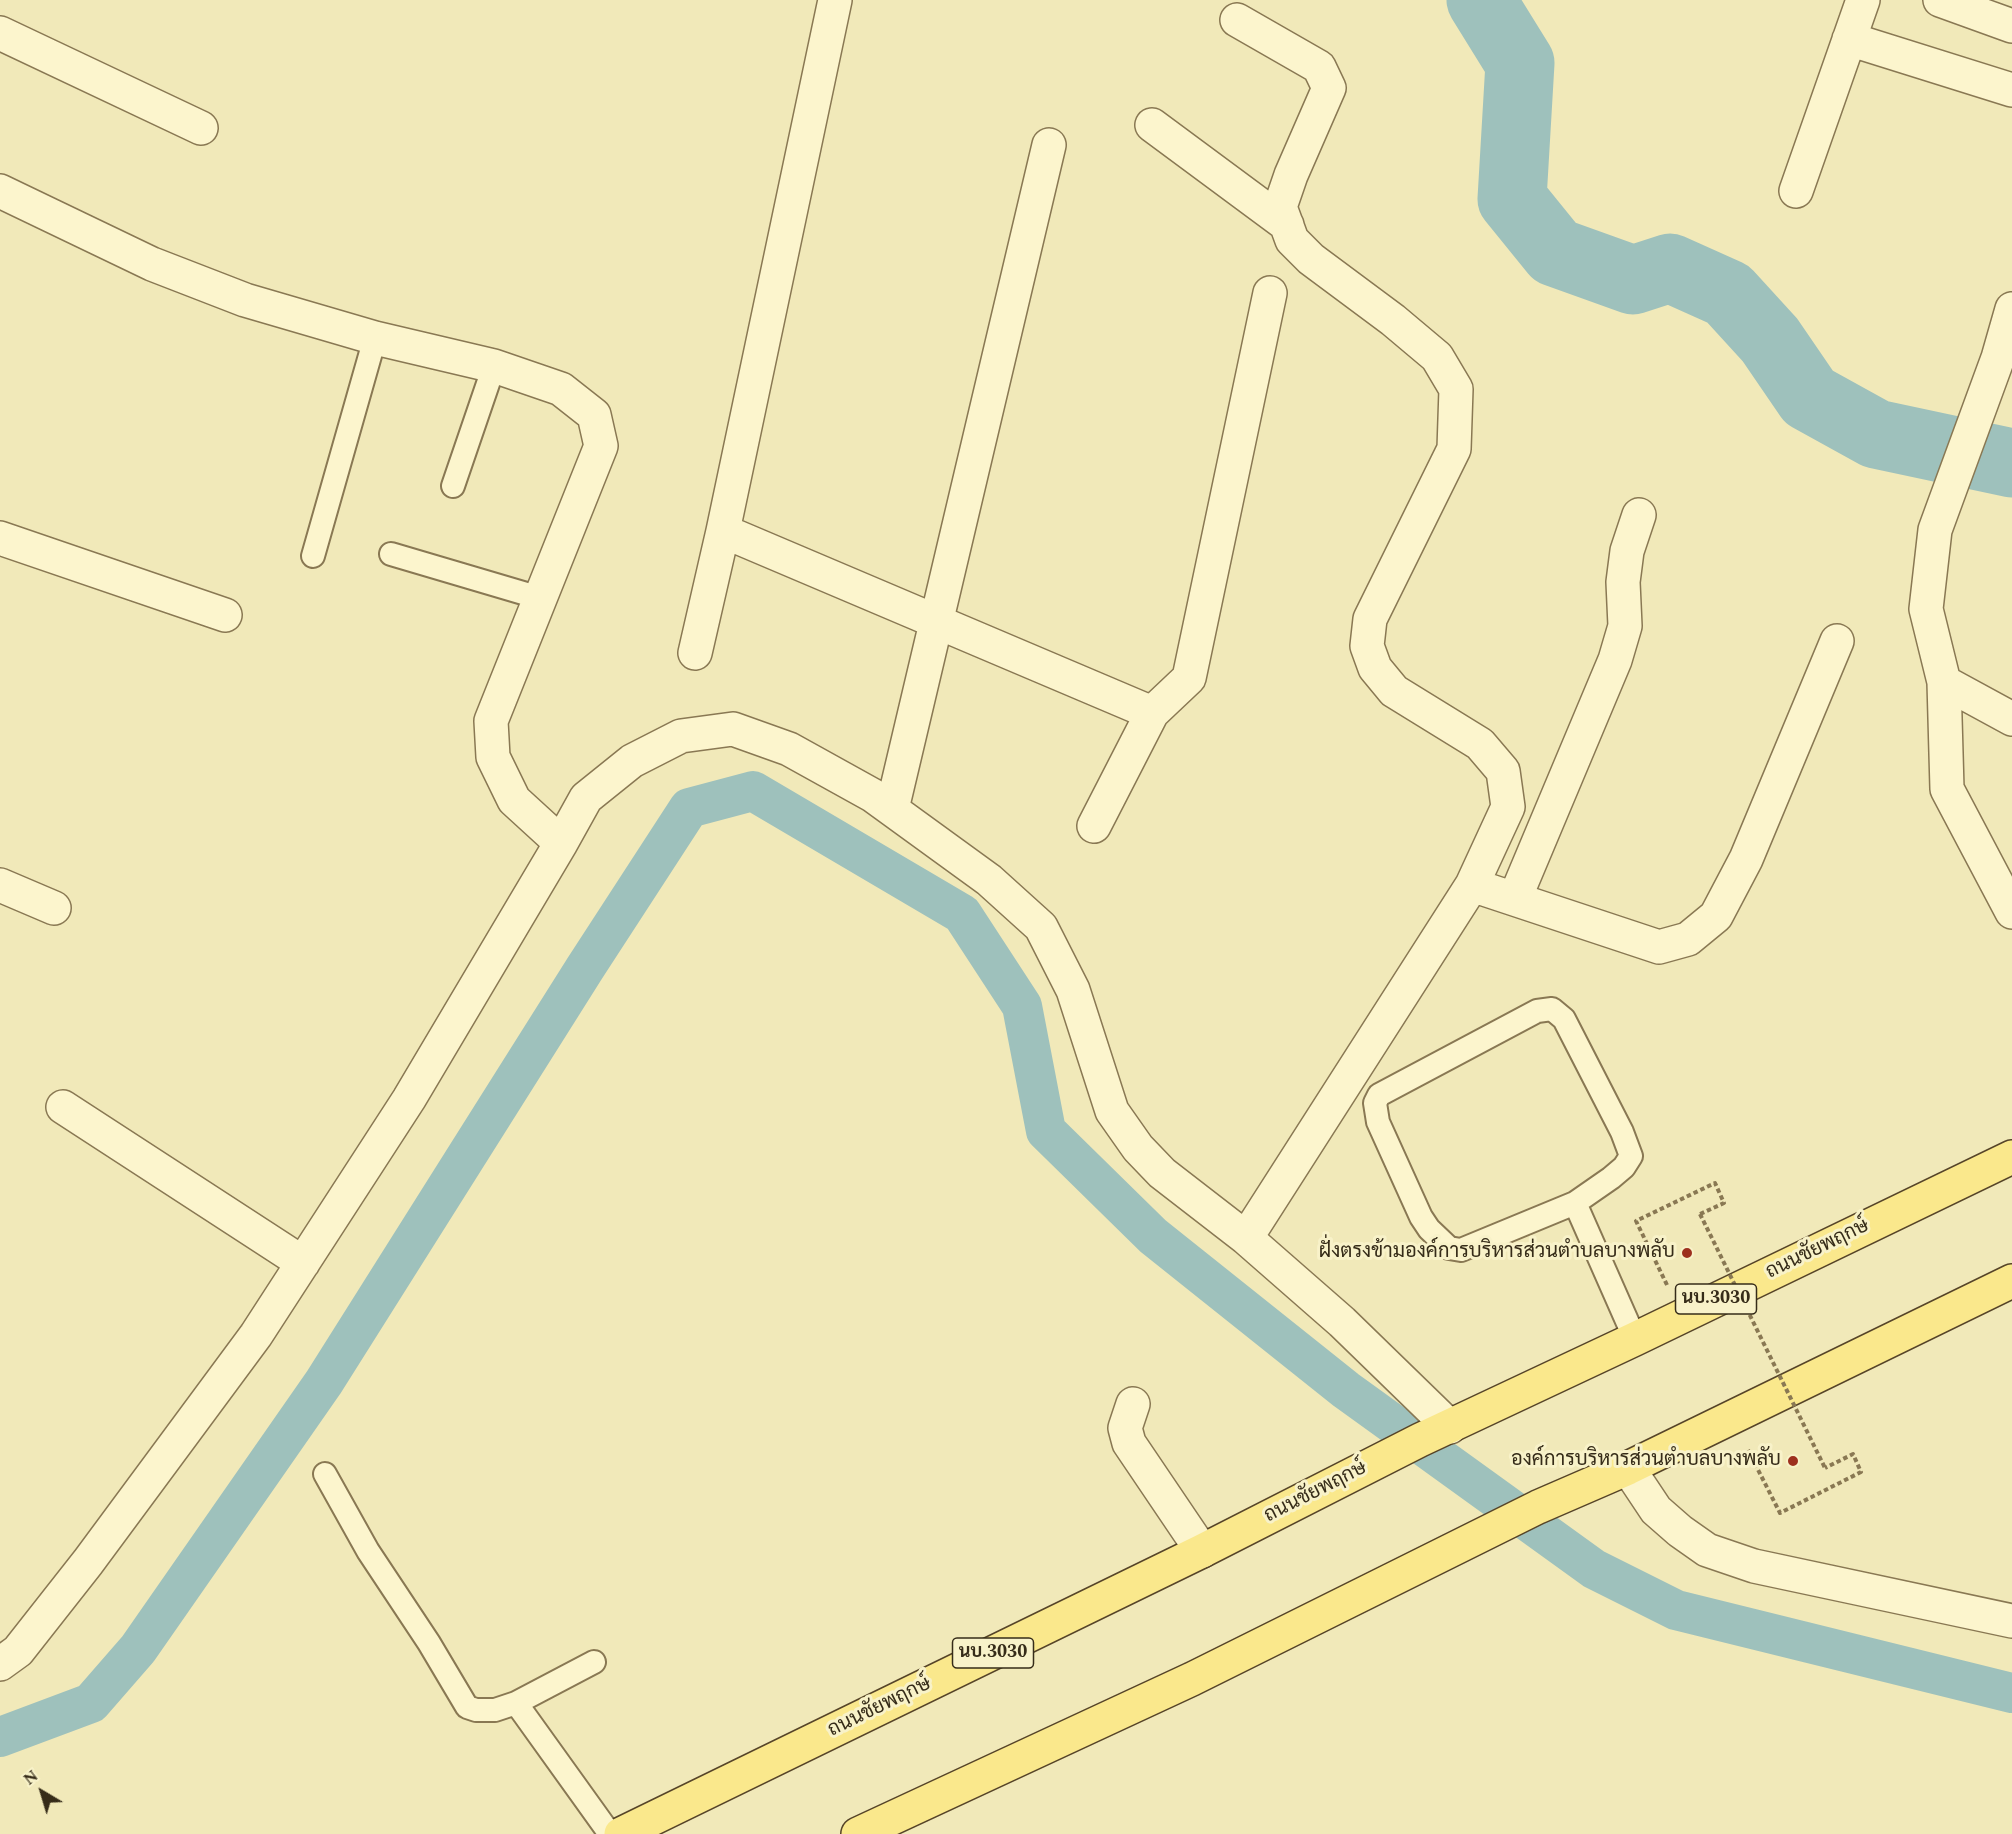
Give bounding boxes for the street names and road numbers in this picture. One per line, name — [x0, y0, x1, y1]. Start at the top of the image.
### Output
street label: ถนนชัยพฤกษ์ — [1763, 1215, 1873, 1285]
road number: นบ.3030 — [1676, 1284, 1756, 1314]
street label: ถนนชัยพฤกษ์ — [1261, 1457, 1371, 1529]
road number: นบ.3030 — [952, 1638, 1034, 1668]
street label: ถนนชัยพฤกษ์ — [825, 1673, 935, 1743]

